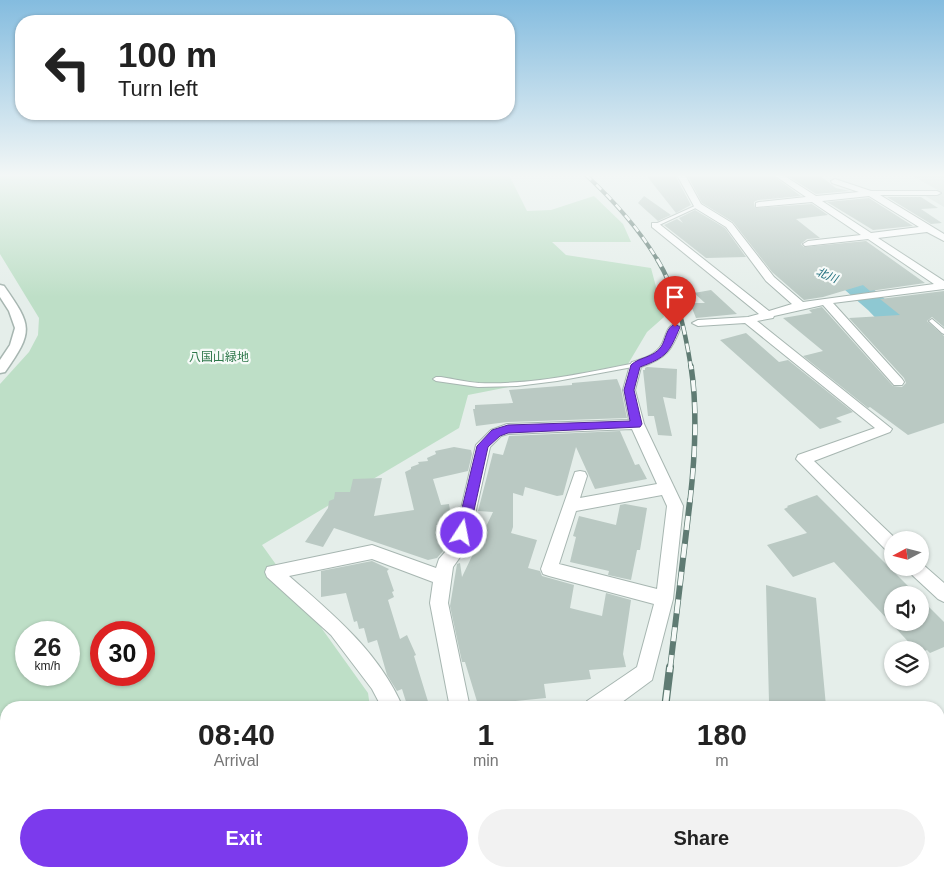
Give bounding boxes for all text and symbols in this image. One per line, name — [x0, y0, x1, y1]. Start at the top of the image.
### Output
icon: left — [35, 35, 100, 100]
text: 100 m — [118, 35, 217, 74]
text: Turn left — [118, 76, 198, 101]
water label: 北川 — [815, 265, 840, 285]
pin — [654, 276, 696, 327]
icon: arrive — [661, 283, 689, 311]
park label: 八国山緑地 — [189, 350, 249, 364]
position arrow — [435, 506, 487, 558]
north arrow — [884, 531, 929, 576]
map controls — [884, 531, 929, 686]
button: sound — [884, 586, 929, 631]
speed limit sign: 30 — [90, 621, 155, 686]
text: 26 — [34, 633, 61, 661]
button: layers — [884, 641, 929, 686]
text: km/h — [34, 659, 61, 673]
text: 08:40 — [198, 718, 275, 751]
text: 1 — [477, 718, 494, 751]
text: 180 — [697, 718, 747, 751]
text: Arrival — [214, 752, 259, 769]
text: min — [473, 752, 499, 769]
text: m — [715, 752, 728, 769]
button: Exit — [20, 809, 468, 867]
button: Share — [478, 809, 925, 867]

